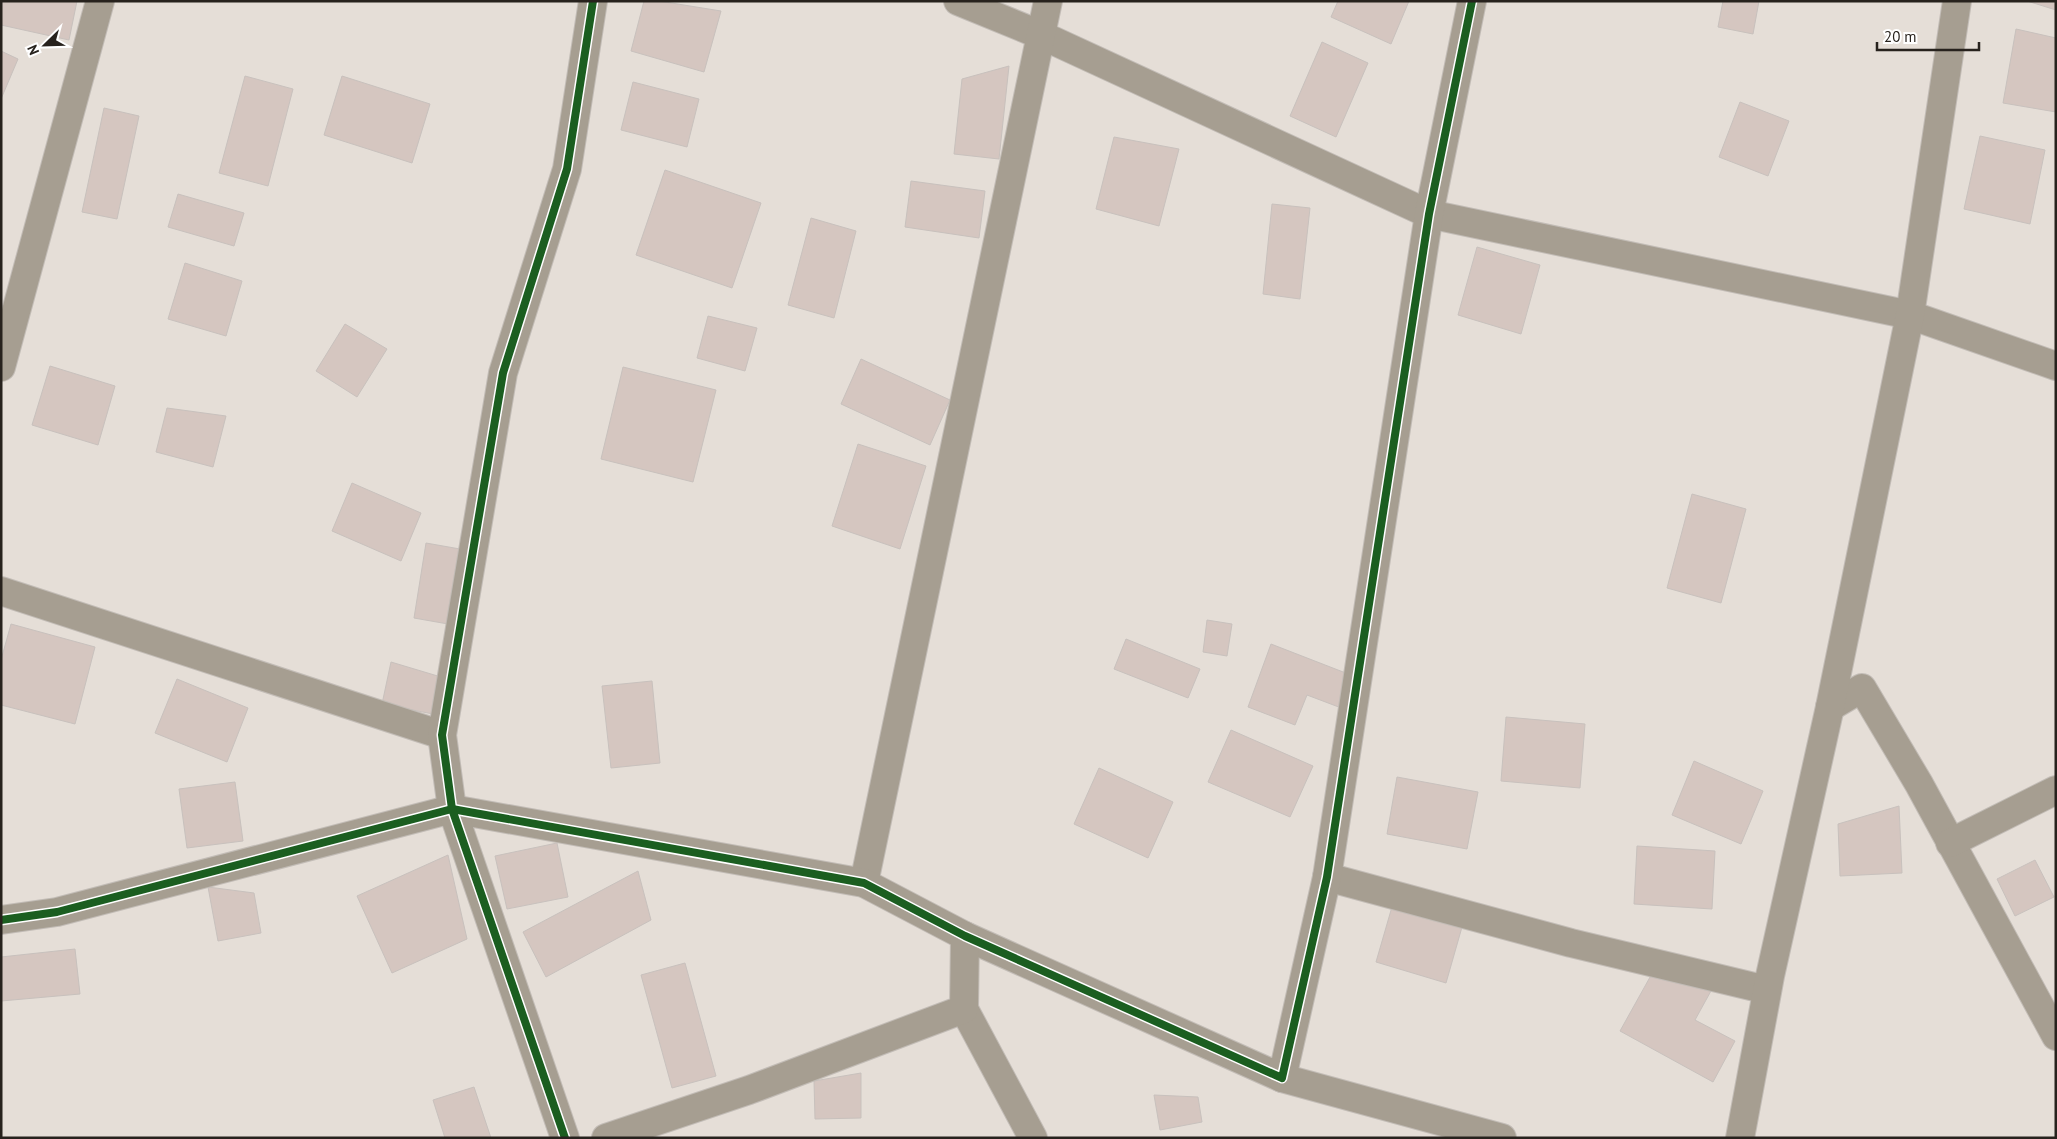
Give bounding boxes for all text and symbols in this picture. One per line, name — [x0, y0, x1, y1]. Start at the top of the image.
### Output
north arrow — [20, 20, 70, 70]
scale bar — [1877, 20, 1980, 52]
text: 20 m — [1884, 27, 1917, 46]
text: N — [23, 42, 43, 58]

